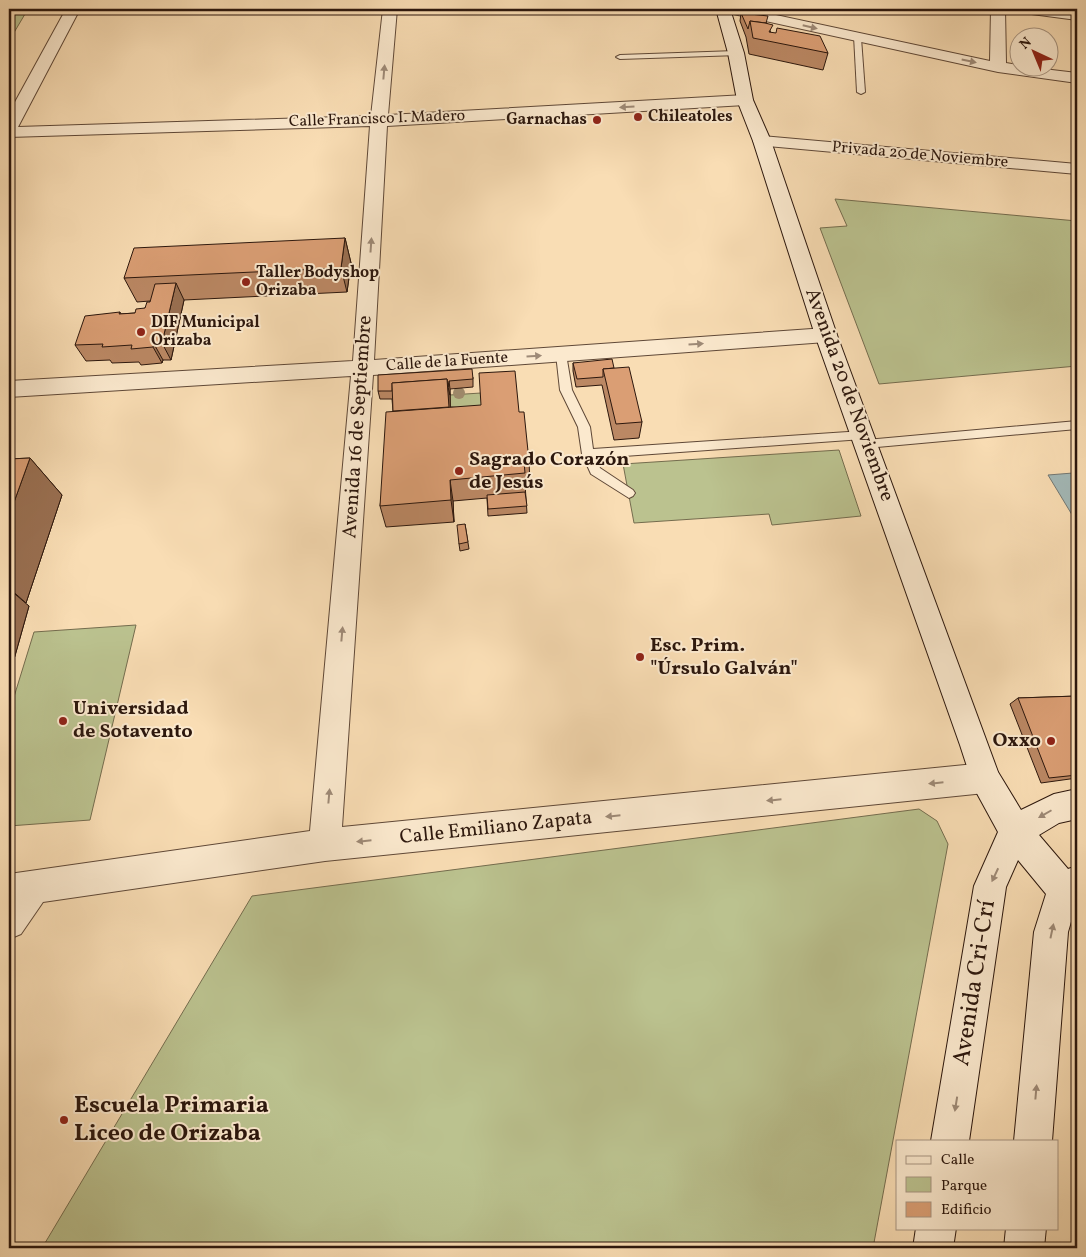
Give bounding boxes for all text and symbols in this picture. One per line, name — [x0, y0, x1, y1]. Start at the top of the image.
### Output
one-way arrow — [803, 23, 818, 31]
north arrow — [1008, 28, 1058, 78]
text: N — [1016, 33, 1036, 54]
one-way arrow — [962, 58, 978, 66]
one-way arrow — [380, 64, 388, 80]
one-way arrow — [618, 103, 634, 111]
street label: Calle Francisco I. Madero — [288, 105, 466, 133]
place label: Chileatoles — [648, 106, 733, 128]
place label: Garnachas — [506, 109, 587, 131]
marker: Chileatoles — [632, 111, 644, 123]
marker: Garnachas — [591, 114, 603, 126]
street label: Privada 20 de Noviembre — [831, 136, 1009, 174]
one-way arrow — [367, 237, 375, 253]
place label: Taller Bodyshop Orizaba — [256, 262, 379, 302]
marker: Taller Bodyshop Orizaba — [240, 276, 252, 288]
street label: Avenida 20 de Noviembre — [797, 284, 901, 506]
place label: DIF Municipal Orizaba — [151, 312, 260, 352]
street label: Avenida 16 de Septiembre — [336, 315, 380, 539]
marker: DIF Municipal Orizaba — [135, 326, 147, 338]
one-way arrow — [688, 340, 704, 348]
street label: Calle de la Fuente — [385, 347, 509, 377]
one-way arrow — [526, 352, 542, 360]
place label: Sagrado Corazón de Jesús — [469, 446, 629, 497]
marker: Sagrado Corazón de Jesús — [453, 465, 465, 477]
one-way arrow — [338, 626, 346, 642]
place label: Esc. Prim. "Úrsulo Galván" — [650, 632, 798, 683]
marker: Esc. Prim. "Úrsulo Galván" — [634, 651, 646, 663]
place label: Universidad de Sotavento — [73, 695, 193, 746]
marker: Universidad de Sotavento — [57, 715, 69, 727]
place label: Oxxo — [992, 727, 1041, 755]
marker: Oxxo — [1045, 735, 1057, 747]
one-way arrow — [928, 779, 944, 787]
one-way arrow — [325, 788, 333, 804]
one-way arrow — [766, 796, 782, 804]
street label: Calle Emiliano Zapata — [398, 804, 594, 852]
one-way arrow — [1037, 810, 1052, 818]
one-way arrow — [605, 812, 621, 820]
one-way arrow — [356, 837, 372, 845]
one-way arrow — [990, 868, 998, 882]
street label: Avenida Cri-Crí — [945, 898, 1005, 1068]
one-way arrow — [1048, 923, 1056, 938]
one-way arrow — [1033, 1084, 1041, 1100]
place label: Escuela Primaria Liceo de Orizaba — [74, 1089, 269, 1151]
one-way arrow — [951, 1096, 959, 1112]
marker: Escuela Primaria Liceo de Orizaba — [58, 1114, 70, 1126]
legend — [896, 1140, 1058, 1230]
text: Calle — [941, 1150, 974, 1171]
text: Parque — [941, 1176, 987, 1197]
text: Edificio — [941, 1200, 992, 1221]

